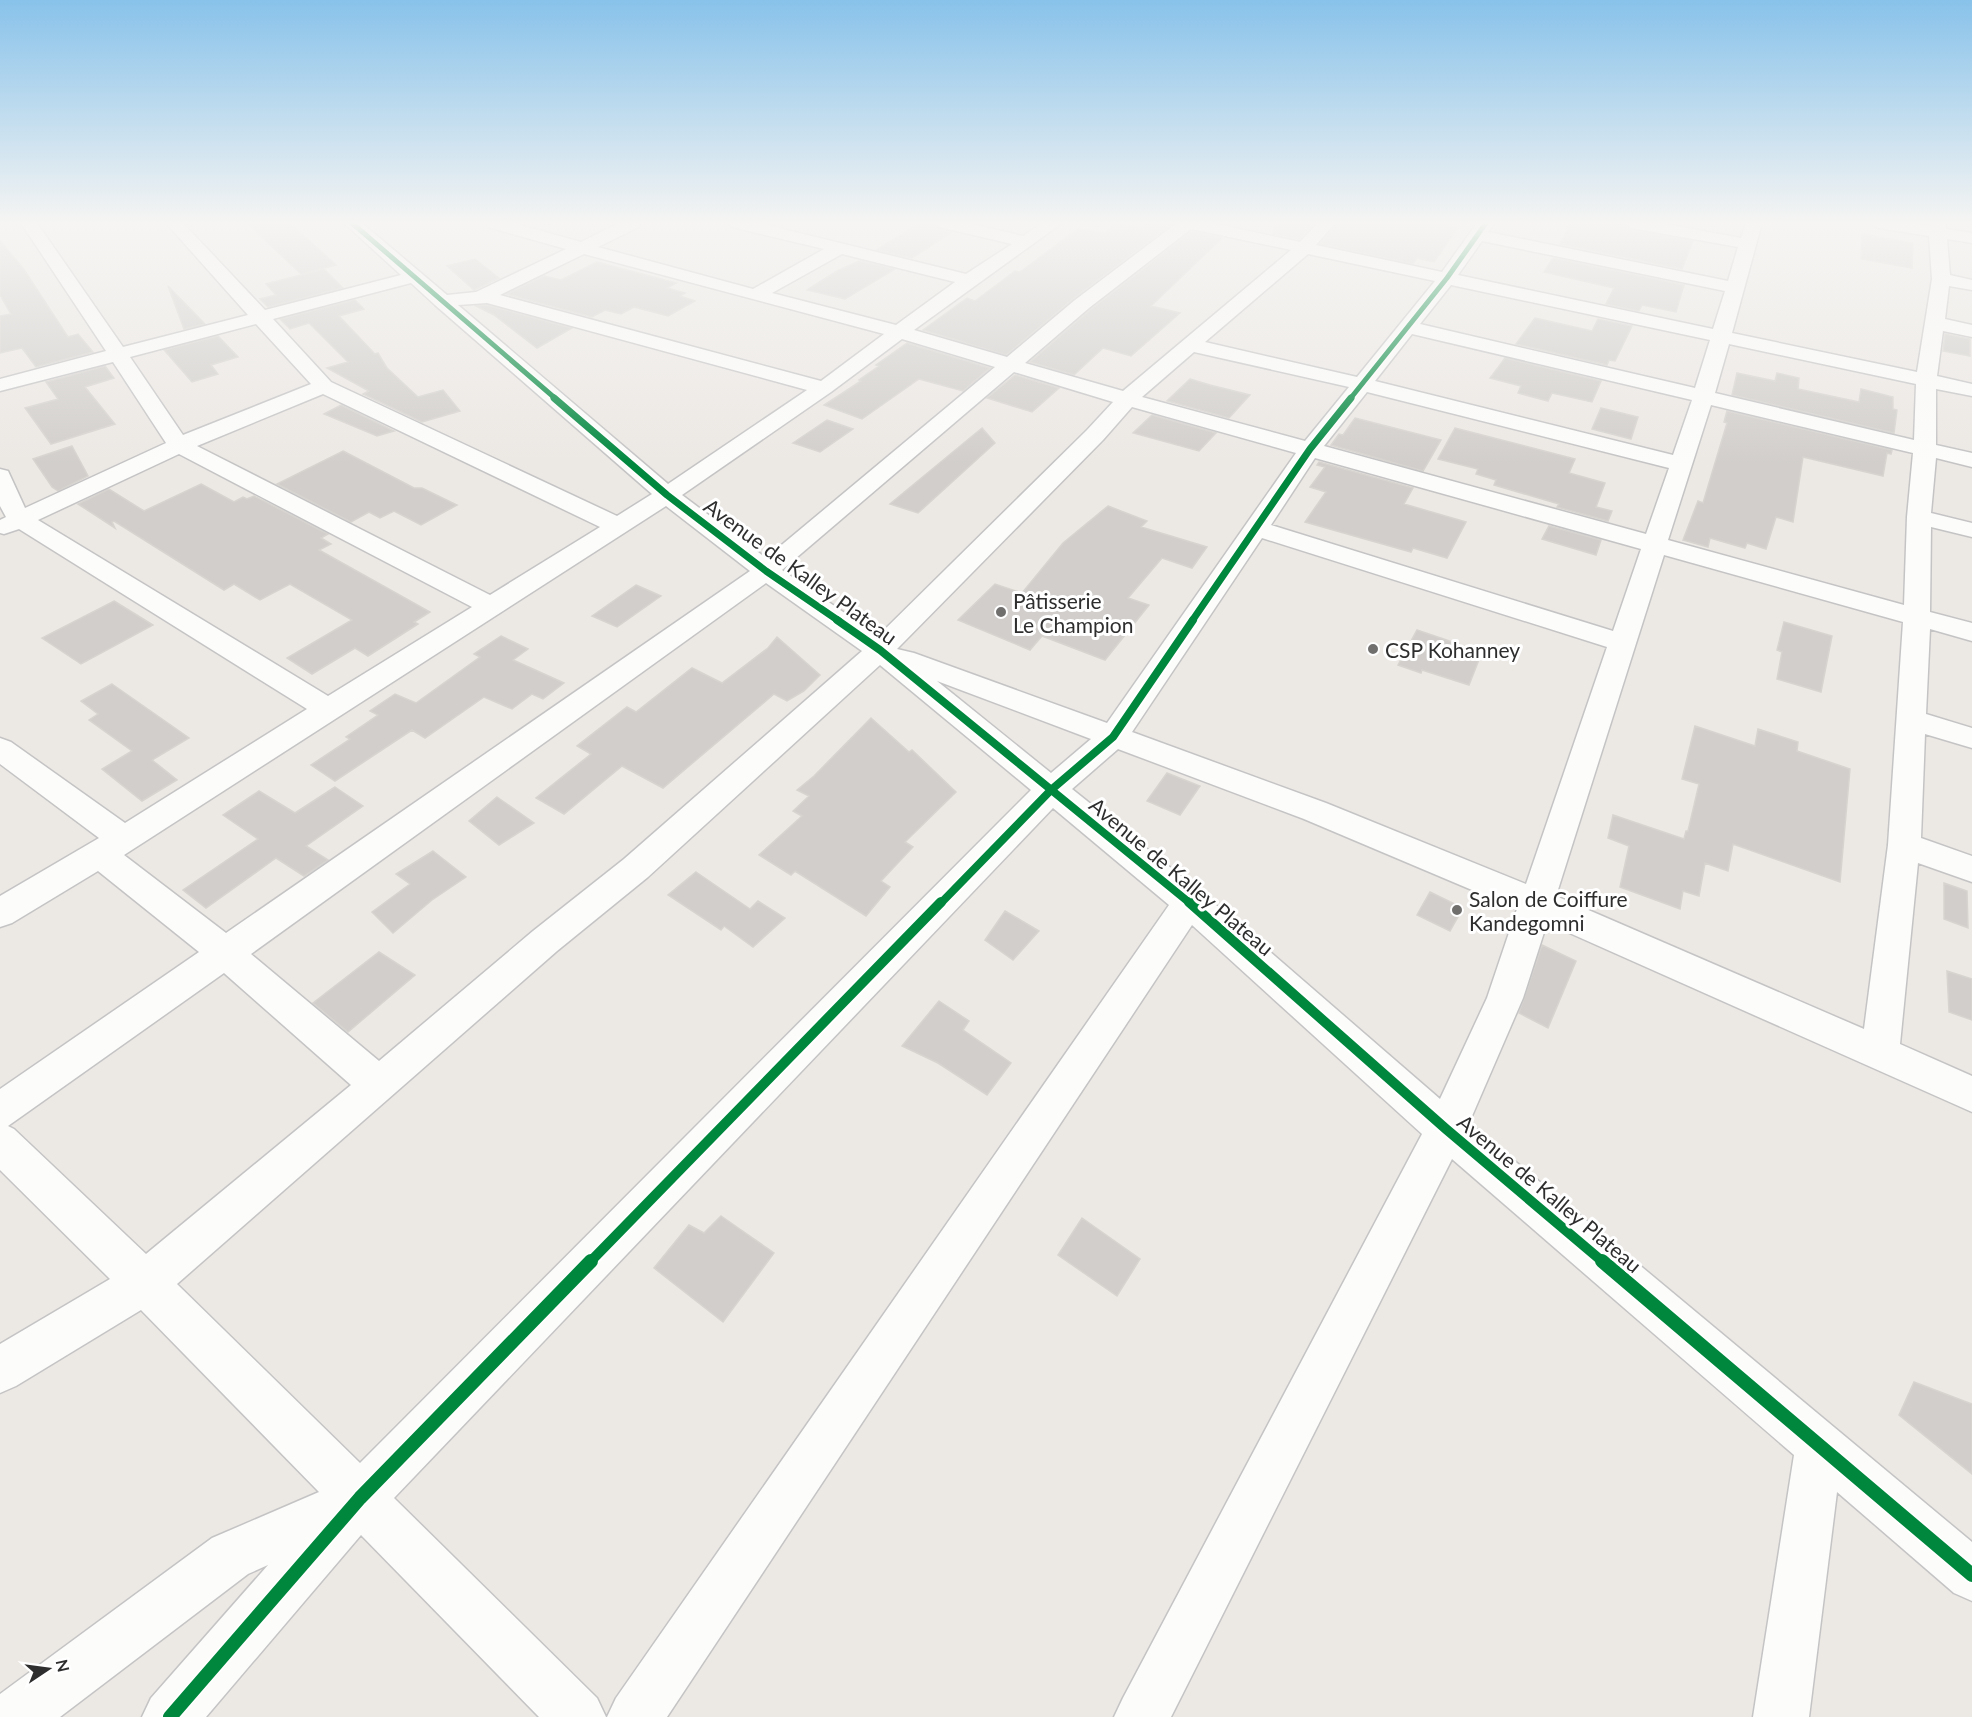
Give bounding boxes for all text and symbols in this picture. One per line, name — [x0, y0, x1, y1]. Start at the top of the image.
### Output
street label: Avenue de Kalley Plateau — [700, 493, 902, 649]
place label: Pâtisserie Le Champion — [1013, 588, 1133, 637]
marker: Pâtisserie Le Champion — [994, 605, 1008, 619]
place label: CSP Kohanney — [1385, 637, 1520, 662]
marker: CSP Kohanney — [1366, 642, 1380, 656]
street label: Avenue de Kalley Plateau — [1085, 792, 1279, 960]
place label: Salon de Coiffure Kandegomni — [1469, 886, 1628, 935]
marker: Salon de Coiffure Kandegomni — [1450, 903, 1464, 917]
street label: Avenue de Kalley Plateau — [1453, 1109, 1647, 1277]
north arrow — [18, 1639, 78, 1699]
text: N — [52, 1657, 74, 1674]

